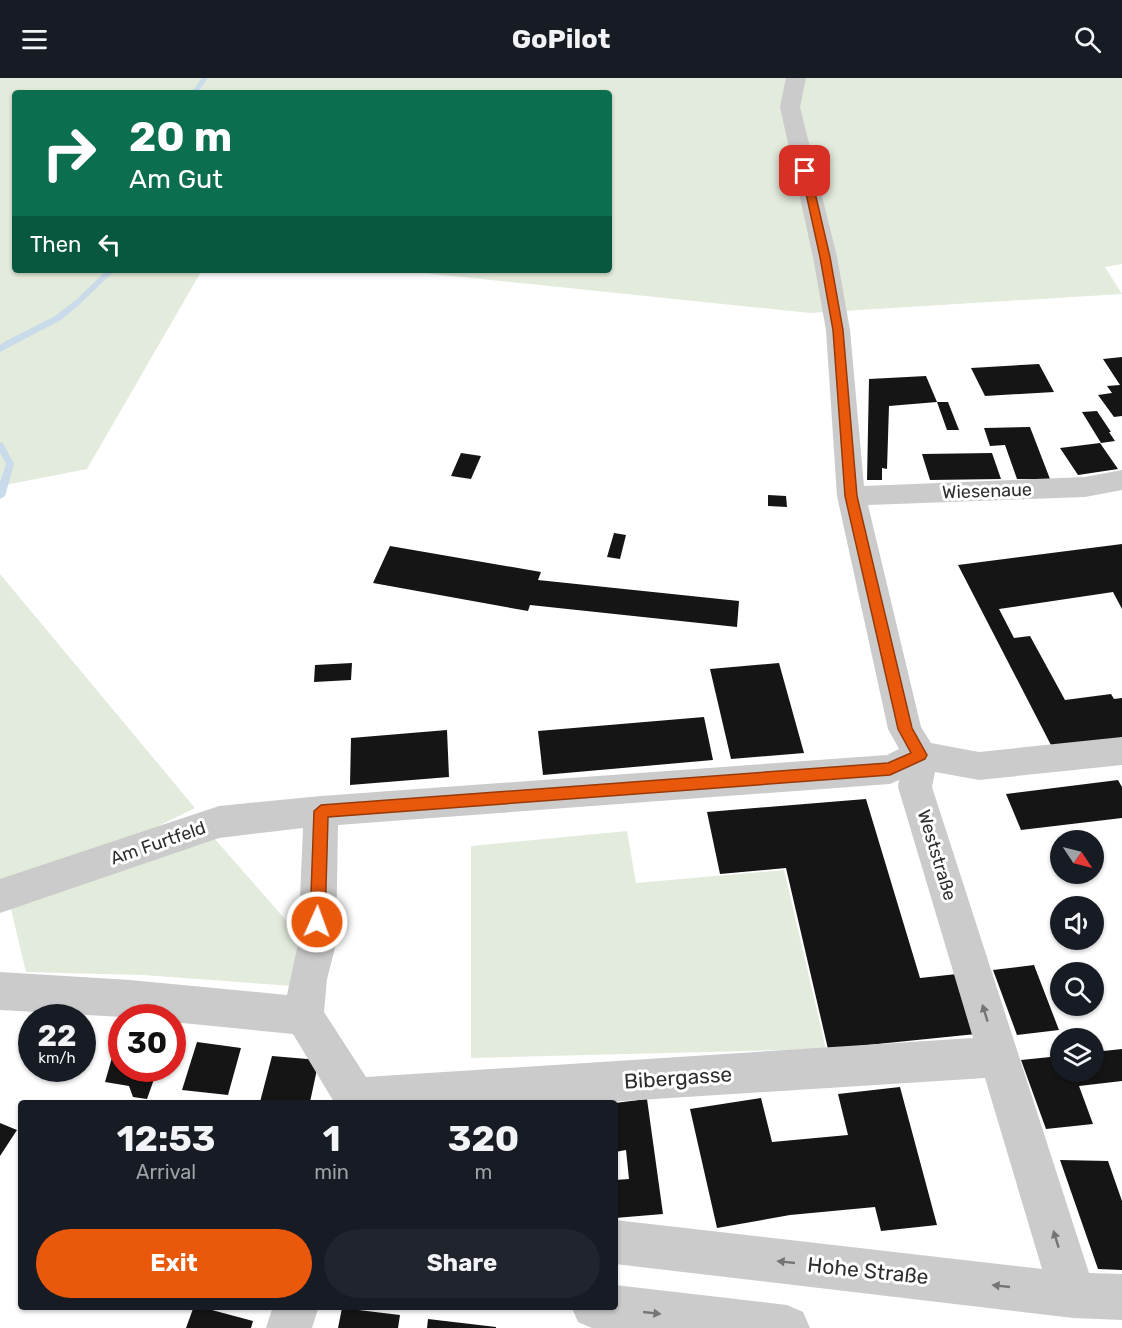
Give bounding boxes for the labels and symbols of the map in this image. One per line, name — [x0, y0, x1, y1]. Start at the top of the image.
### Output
pin — [779, 145, 830, 196]
street label: Wiesenaue — [942, 478, 1032, 504]
street label: Weststraße — [913, 807, 961, 903]
street label: Am Furtfeld — [107, 816, 209, 870]
north arrow — [1050, 830, 1104, 884]
position arrow — [285, 890, 349, 954]
speed limit sign: 30 — [108, 1004, 186, 1082]
one-way arrow — [980, 1004, 989, 1022]
street label: Bibergasse — [623, 1061, 733, 1094]
one-way arrow — [1051, 1230, 1060, 1248]
street label: Hohe Straße — [806, 1252, 930, 1289]
one-way arrow — [777, 1257, 796, 1267]
one-way arrow — [991, 1282, 1010, 1291]
one-way arrow — [643, 1308, 662, 1318]

